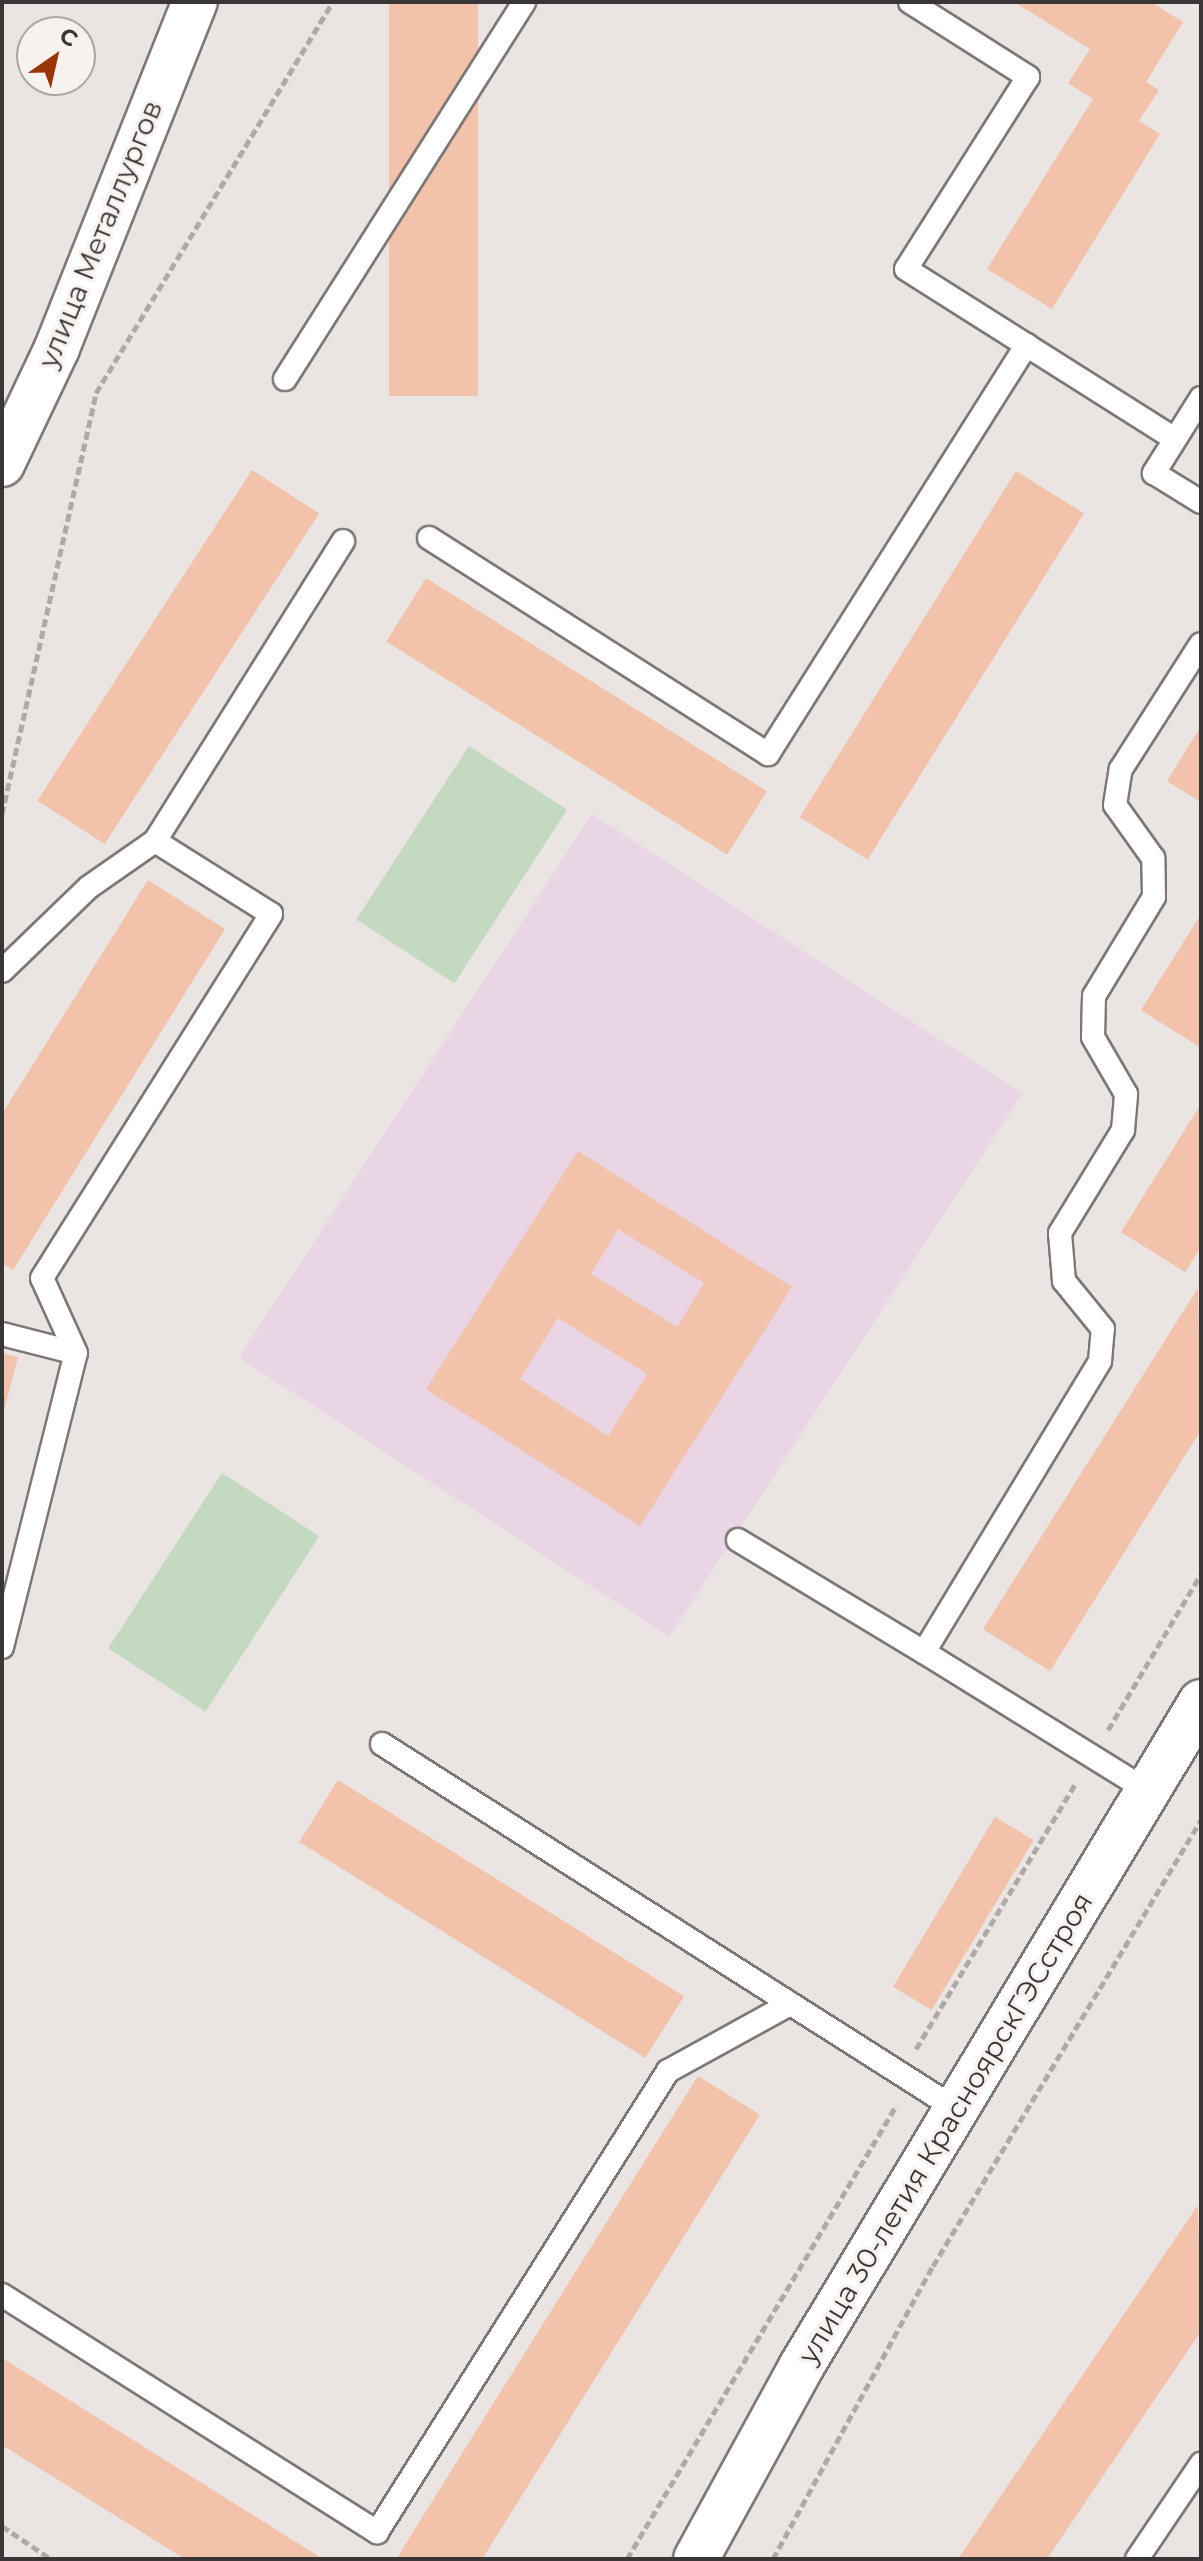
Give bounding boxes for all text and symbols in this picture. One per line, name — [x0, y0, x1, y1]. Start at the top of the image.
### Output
north arrow — [16, 16, 96, 96]
text: С — [54, 22, 83, 53]
street label: улица Металлургов — [31, 95, 169, 373]
street label: улица 30-летия КрасноярскГЭСстроя — [791, 1886, 1099, 2370]

